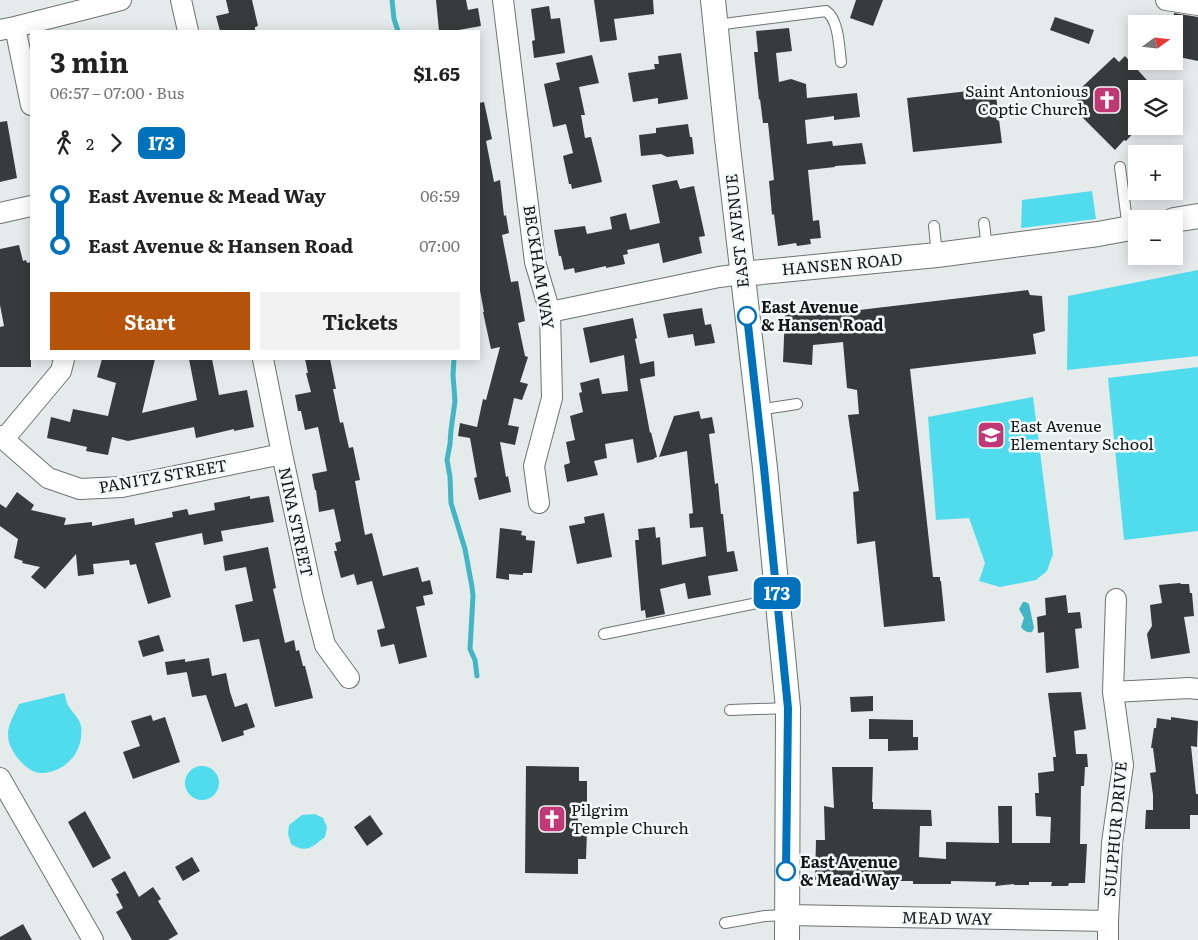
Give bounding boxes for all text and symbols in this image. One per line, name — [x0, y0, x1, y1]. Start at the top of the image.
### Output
north arrow — [1128, 15, 1182, 70]
map controls — [1128, 15, 1183, 265]
text: 3 min — [50, 40, 129, 82]
text: $1.65 — [413, 59, 460, 87]
place label: Saint Antonious Coptic Church — [965, 78, 1088, 120]
text: 06:57 – 07:00 · Bus — [50, 80, 184, 104]
button: layers — [1128, 80, 1183, 135]
church icon: Saint Antonious Coptic Church — [1092, 85, 1122, 115]
icon: walk — [50, 129, 78, 157]
icon: forward — [102, 129, 130, 157]
text: 173 — [148, 129, 175, 156]
text: 2 — [86, 131, 94, 155]
button: + — [1128, 145, 1183, 200]
street label: EAST AVENUE — [718, 173, 754, 289]
text: East Avenue & Mead Way — [88, 181, 326, 209]
text: 06:59 — [420, 183, 460, 207]
street label: BECKHAM WAY — [518, 203, 562, 331]
button: − — [1128, 210, 1183, 265]
text: East Avenue & Hansen Road — [88, 231, 353, 259]
text: 07:00 — [419, 233, 460, 257]
street label: HANSEN ROAD — [780, 246, 903, 280]
button: Start — [50, 292, 250, 350]
button: Tickets — [260, 292, 460, 350]
place label: East Avenue & Hansen Road — [761, 294, 884, 336]
marker: East Avenue & Hansen Road — [737, 306, 757, 326]
place label: East Avenue Elementary School — [1010, 413, 1154, 455]
school or university icon: East Avenue Elementary School — [976, 420, 1006, 450]
street label: PANITZ STREET — [97, 452, 229, 498]
street label: NINA STREET — [274, 465, 320, 579]
line badge: 173 — [748, 577, 806, 609]
text: 173 — [764, 579, 790, 606]
street label: SULPHUR DRIVE — [1096, 760, 1132, 898]
place label: Pilgrim Temple Church — [571, 797, 689, 839]
church icon: Pilgrim Temple Church — [537, 804, 567, 834]
place label: East Avenue & Mead Way — [800, 849, 900, 891]
marker: East Avenue & Mead Way — [776, 861, 796, 881]
street label: MEAD WAY — [902, 904, 993, 930]

